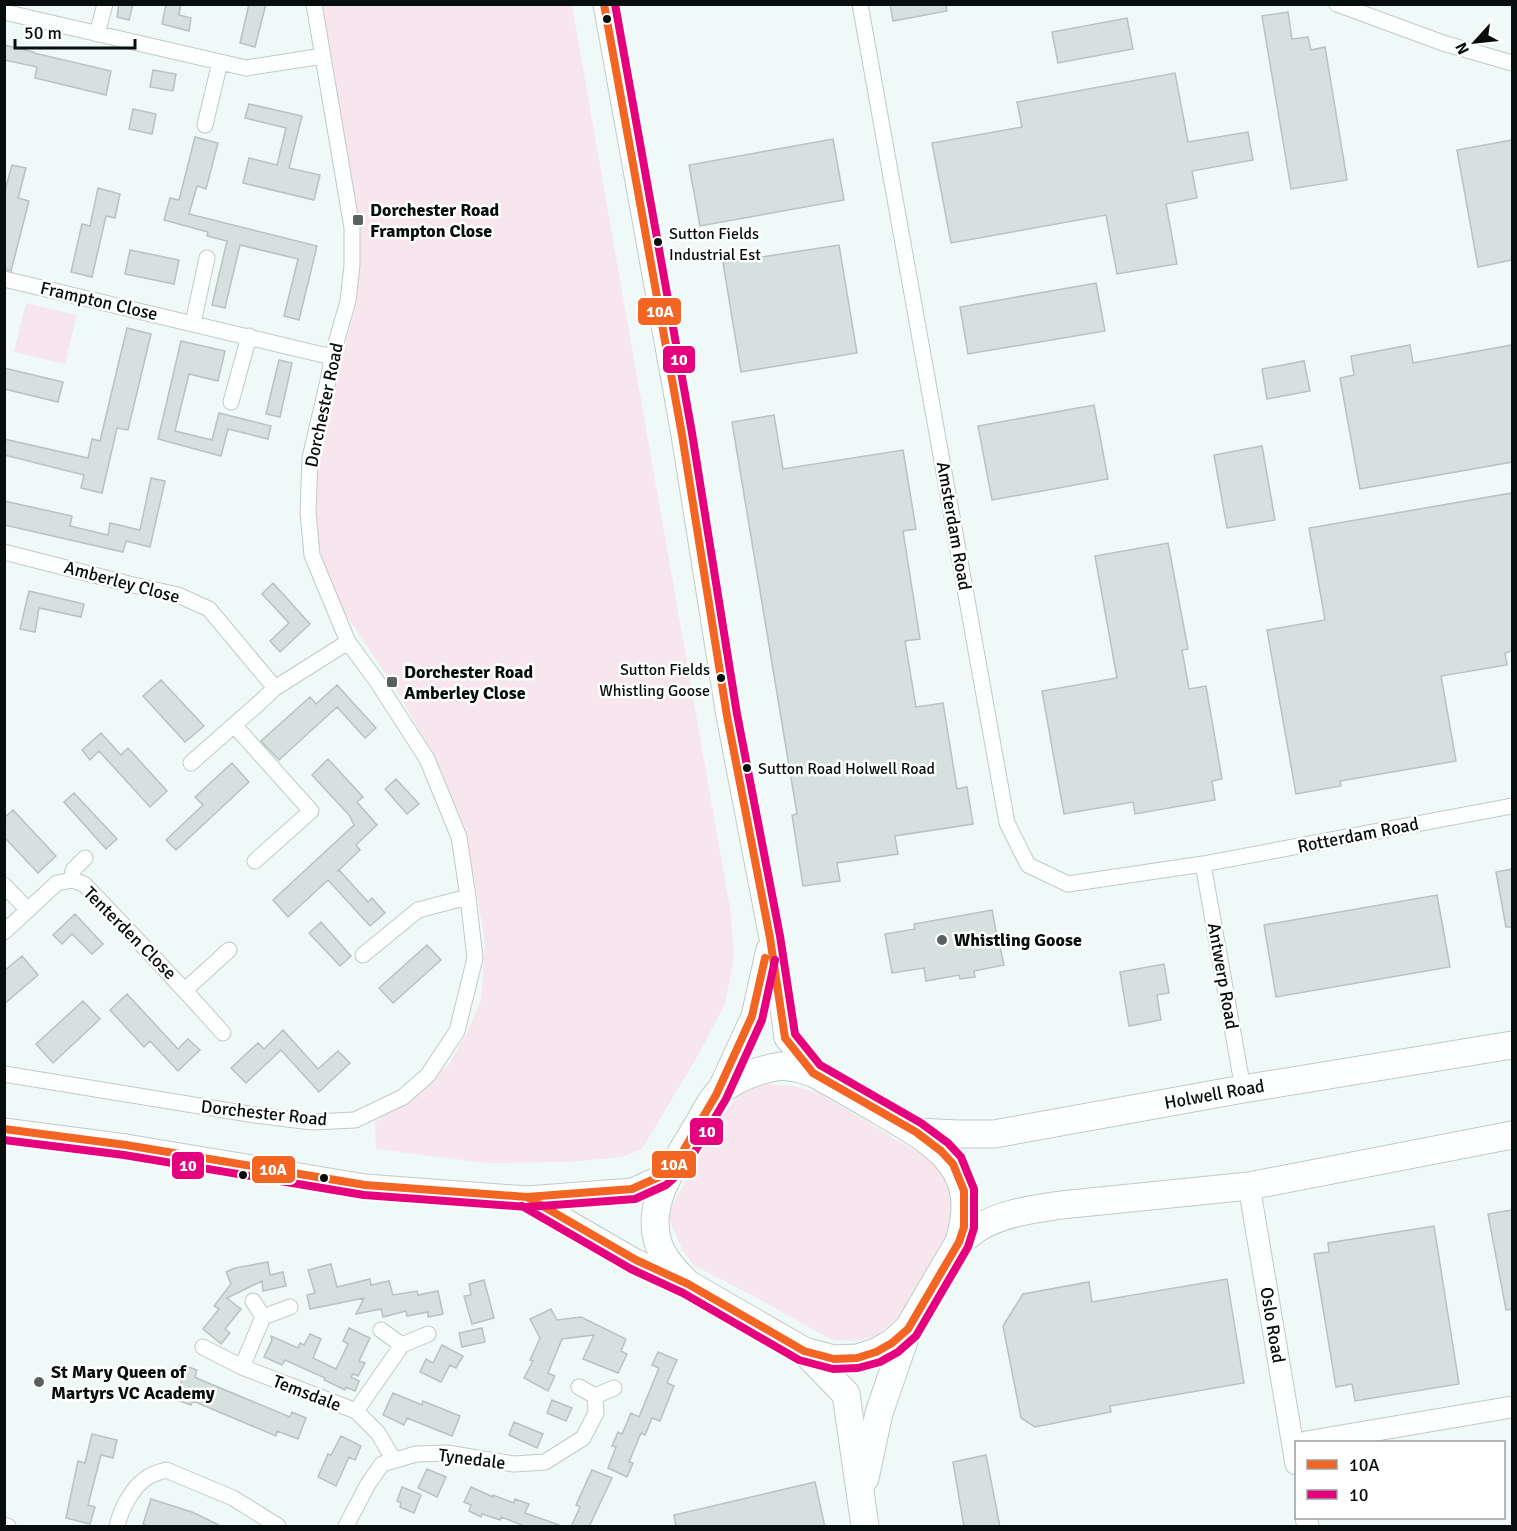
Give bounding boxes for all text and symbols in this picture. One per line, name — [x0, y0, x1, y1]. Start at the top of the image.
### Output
scale bar — [15, 12, 135, 50]
north arrow — [1445, 12, 1505, 72]
unlabelled marker — [601, 13, 613, 25]
text: 50 m — [24, 22, 62, 44]
text: N — [1451, 39, 1474, 58]
place label: Dorchester Road Frampton Close — [370, 199, 500, 242]
marker: Dorchester Road Frampton Close — [351, 213, 365, 227]
place label: Sutton Fields Industrial Est — [669, 224, 761, 265]
marker: Sutton Fields Industrial Est — [652, 236, 664, 248]
street label: Frampton Close — [38, 277, 160, 325]
line badge: 10A — [637, 297, 682, 326]
text: 10A — [646, 302, 675, 322]
street label: Dorchester Road — [300, 341, 348, 469]
line badge: 10 — [662, 345, 696, 374]
text: 10 — [670, 350, 688, 370]
street label: Amsterdam Road — [932, 460, 976, 592]
street label: Amberley Close — [62, 556, 182, 608]
place label: Sutton Fields Whistling Goose — [599, 660, 710, 701]
place label: Dorchester Road Amberley Close — [404, 661, 534, 704]
marker: Sutton Fields Whistling Goose — [715, 672, 727, 684]
marker: Dorchester Road Amberley Close — [385, 675, 399, 689]
place label: Sutton Road Holwell Road — [758, 759, 935, 779]
marker: Sutton Road Holwell Road — [741, 762, 753, 774]
street label: Rotterdam Road — [1295, 812, 1421, 858]
street label: Tenterden Close — [79, 882, 181, 984]
street label: Antwerp Road — [1203, 921, 1243, 1031]
place label: Whistling Goose — [954, 929, 1082, 951]
marker: Whistling Goose — [935, 933, 949, 947]
street label: Holwell Road — [1163, 1075, 1266, 1114]
street label: Dorchester Road — [200, 1095, 328, 1131]
line badge: 10 — [689, 1117, 724, 1146]
text: 10 — [698, 1122, 716, 1142]
line badge: 10A — [651, 1150, 697, 1179]
line badge: 10 — [171, 1151, 205, 1180]
line badge: 10A — [251, 1155, 296, 1184]
text: 10A — [660, 1155, 689, 1175]
text: 10 — [179, 1156, 197, 1176]
text: 10A — [259, 1160, 288, 1180]
unlabelled marker — [237, 1169, 249, 1181]
unlabelled marker — [318, 1172, 330, 1184]
street label: Oslo Road — [1255, 1285, 1290, 1365]
place label: St Mary Queen of Martyrs VC Academy — [51, 1361, 215, 1404]
street label: Temsdale — [270, 1370, 344, 1416]
marker: St Mary Queen of Martyrs VC Academy — [32, 1375, 46, 1389]
legend — [1295, 1441, 1505, 1519]
street label: Tynedale — [437, 1444, 507, 1474]
text: 10A — [1349, 1454, 1379, 1476]
text: 10 — [1349, 1484, 1368, 1506]

